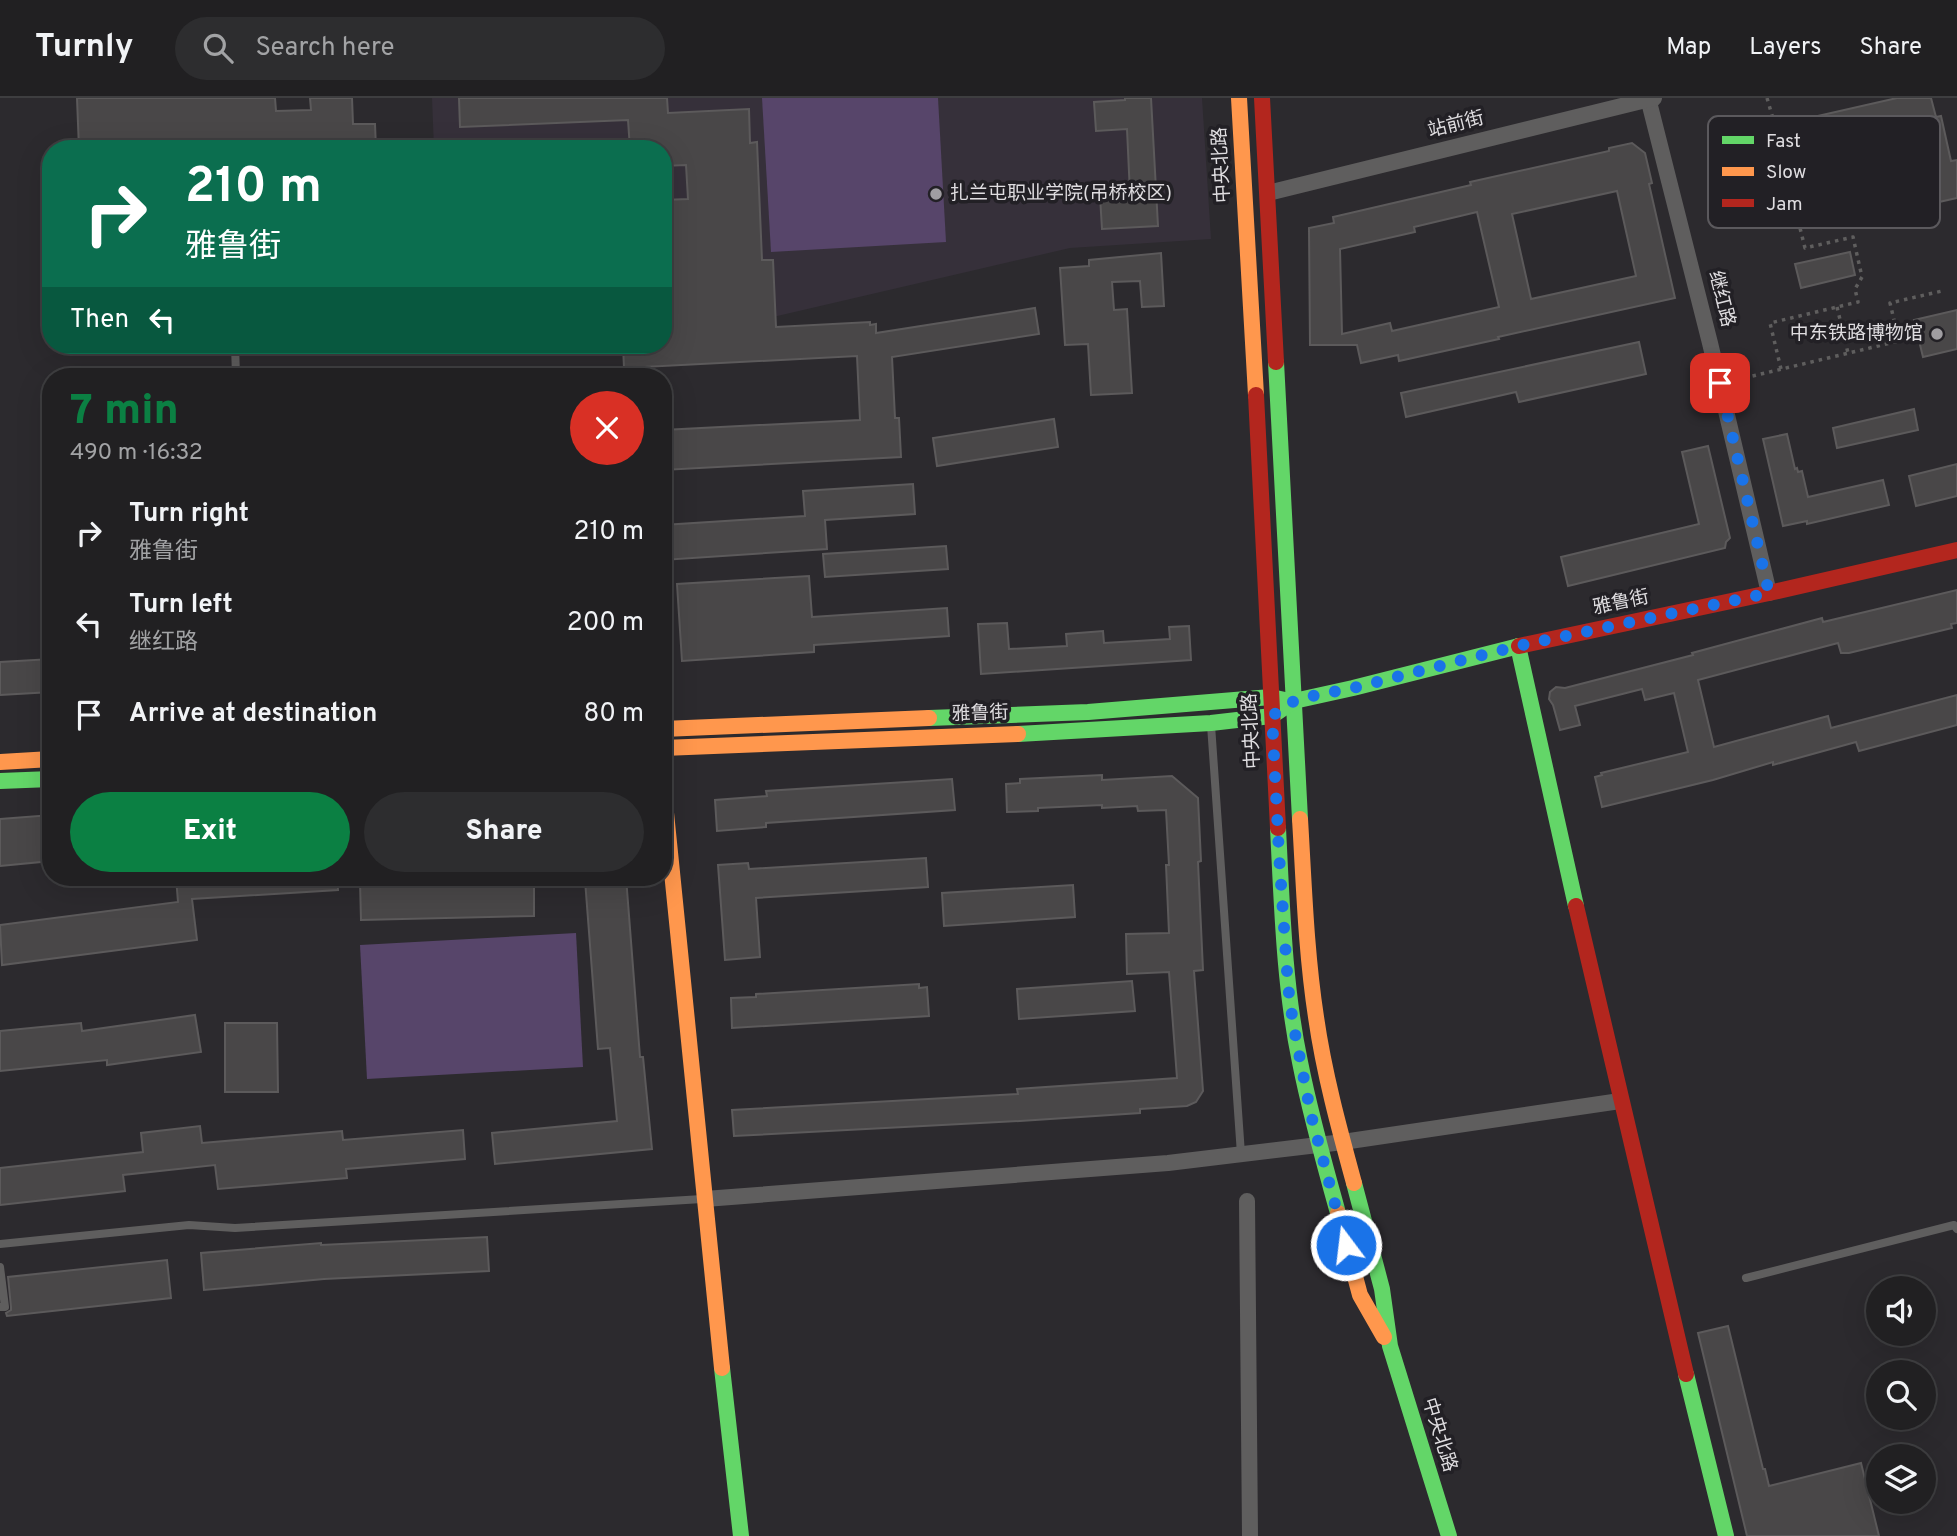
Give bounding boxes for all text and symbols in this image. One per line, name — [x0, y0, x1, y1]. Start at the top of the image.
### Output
search box — [175, 17, 665, 80]
text: Turnly — [35, 27, 133, 69]
icon: search — [199, 29, 237, 67]
text: Search here — [255, 32, 394, 65]
text: Map — [1666, 33, 1711, 63]
text: Layers — [1749, 33, 1821, 63]
text: Share — [1859, 33, 1922, 63]
street label: 站前街 — [1425, 106, 1487, 144]
legend — [1708, 116, 1940, 228]
street label: 中央北路 — [1208, 126, 1236, 204]
text: Fast — [1766, 130, 1801, 154]
text: 210 m — [185, 158, 322, 220]
text: Slow — [1766, 161, 1806, 185]
icon: right — [70, 168, 161, 259]
place label: 扎兰屯职业学院(吊桥校区) — [950, 182, 1172, 206]
marker: 扎兰屯职业学院(吊桥校区) — [928, 186, 944, 202]
text: Jam — [1766, 193, 1803, 217]
text: 雅鲁街 — [185, 228, 281, 268]
street label: 继红路 — [1702, 268, 1740, 330]
icon: left — [143, 301, 181, 339]
text: Then — [70, 304, 129, 337]
place label: 中东铁路博物馆 — [1790, 322, 1923, 346]
marker: 中东铁路博物馆 — [1929, 326, 1945, 342]
pin — [1690, 353, 1750, 413]
icon: arrive — [1701, 364, 1739, 402]
text: 7 min — [70, 386, 179, 439]
button: close — [570, 391, 644, 465]
text: 490 m · 16:32 — [70, 439, 203, 468]
text: Turn right — [129, 498, 249, 531]
icon: right — [70, 514, 108, 552]
text: 210 m — [574, 516, 644, 549]
text: 雅鲁街 — [129, 538, 198, 567]
street label: 雅鲁街 — [1591, 585, 1651, 621]
text: Turn left — [129, 589, 233, 622]
icon: left — [70, 605, 108, 643]
text: 200 m — [567, 607, 644, 640]
text: 继红路 — [129, 629, 198, 658]
street label: 中央北路 — [1238, 692, 1266, 770]
icon: arrive — [70, 696, 108, 734]
text: Arrive at destination — [129, 698, 377, 731]
text: 80 m — [584, 698, 644, 731]
street label: 雅鲁街 — [951, 701, 1009, 727]
button: Exit — [70, 792, 350, 872]
button: Share — [364, 792, 644, 872]
position arrow — [1309, 1208, 1383, 1282]
map controls — [1866, 1276, 1936, 1514]
button: sound — [1866, 1276, 1936, 1346]
button: search — [1866, 1360, 1936, 1430]
street label: 中央北路 — [1416, 1395, 1462, 1475]
button: layers — [1866, 1444, 1936, 1514]

